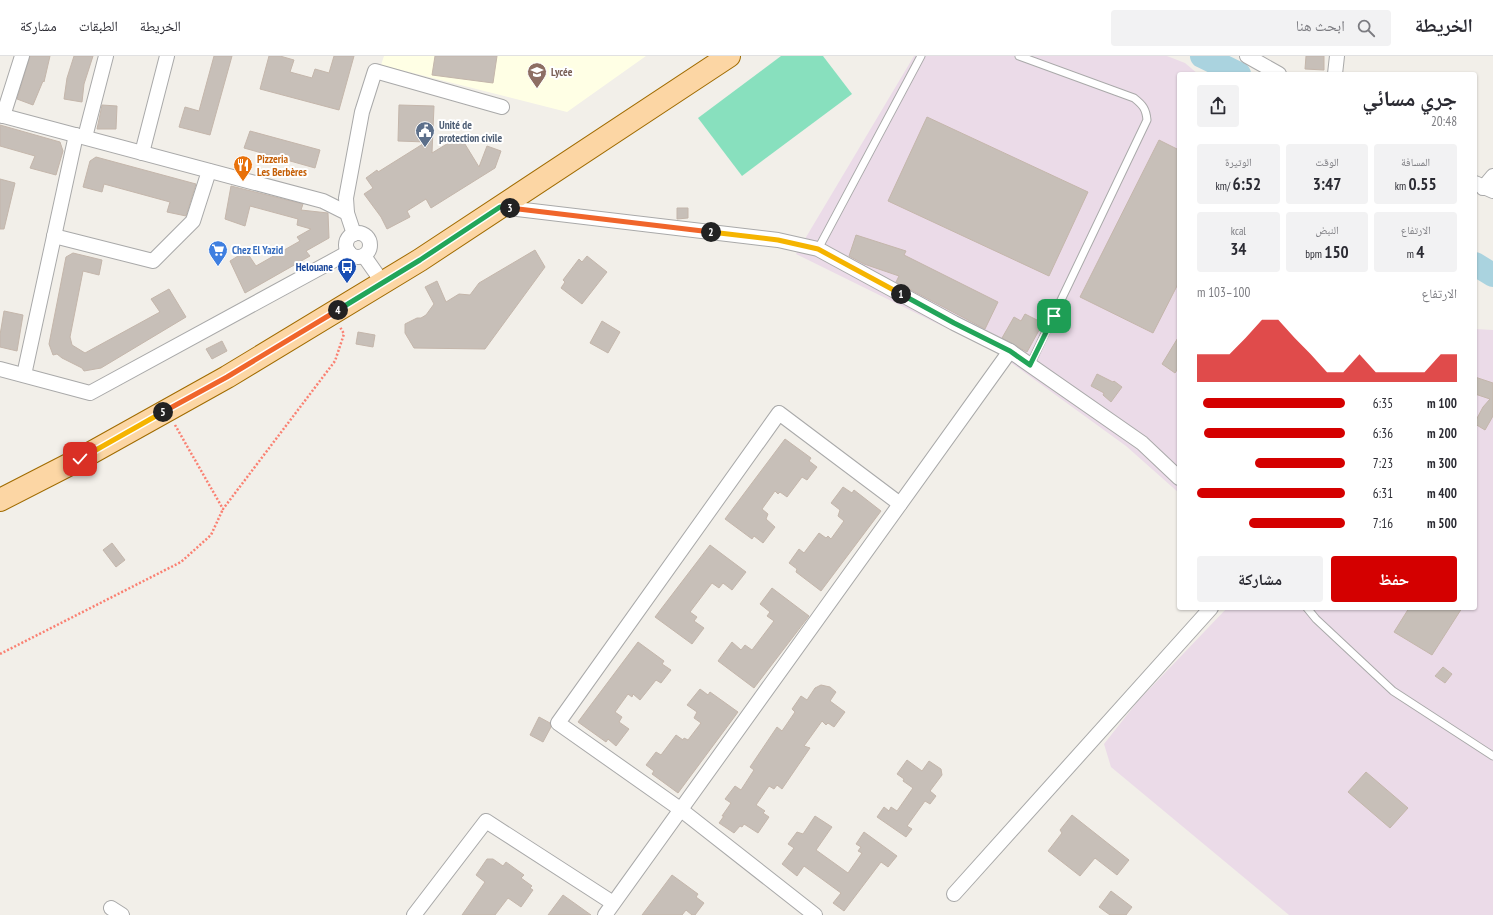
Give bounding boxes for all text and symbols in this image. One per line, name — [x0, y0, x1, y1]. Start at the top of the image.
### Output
search box — [1111, 10, 1391, 46]
text: الخريطة — [1415, 13, 1473, 37]
text: ابحث هنا — [1296, 16, 1345, 35]
text: مشاركة — [20, 17, 57, 35]
text: الطبقات — [79, 17, 118, 35]
text: الخريطة — [140, 17, 181, 35]
icon: search — [1355, 17, 1377, 39]
school or university icon: Lycée — [526, 61, 548, 89]
place label: Lycée — [551, 65, 573, 79]
text: جري مسائي — [1362, 84, 1457, 112]
button: share — [1197, 85, 1239, 127]
text: 20:48 — [1431, 113, 1457, 130]
place label: Unité de protection civile — [439, 118, 502, 145]
public building icon: Unité de protection civile — [414, 120, 436, 148]
place label: Pizzeria Les Berbères — [257, 152, 307, 179]
restaurant icon: Pizzeria Les Berbères — [232, 154, 254, 182]
text: الوتيرة — [1225, 155, 1252, 169]
text: الوقت — [1315, 155, 1339, 169]
text: المسافة — [1401, 155, 1430, 169]
text: 6:52 — [1233, 173, 1261, 195]
text: 3:47 — [1313, 173, 1341, 195]
text: 0.55 — [1409, 173, 1437, 195]
text: /km — [1216, 179, 1233, 193]
text: km — [1395, 179, 1409, 193]
pin: 3 — [500, 198, 520, 218]
text: 3 — [507, 201, 513, 215]
pin: 2 — [701, 222, 721, 242]
text: النبض — [1315, 223, 1339, 237]
text: الارتفاع — [1401, 223, 1431, 237]
text: kcal — [1231, 224, 1246, 238]
text: 2 — [708, 225, 714, 239]
text: 34 — [1230, 238, 1246, 260]
supermarket icon: Chez El Yazid — [207, 239, 229, 267]
text: 150 — [1324, 241, 1349, 263]
text: 4 — [1416, 241, 1425, 263]
place label: Chez El Yazid — [232, 243, 283, 257]
text: bpm — [1305, 247, 1324, 261]
text: m — [1407, 247, 1416, 261]
bus stop icon: Helouane — [336, 256, 358, 284]
place label: Helouane — [296, 260, 333, 274]
pin: 1 — [891, 284, 911, 304]
text: 100–103 m — [1197, 284, 1250, 301]
text: الارتفاع — [1422, 285, 1457, 302]
text: 1 — [898, 287, 904, 301]
pin — [1037, 299, 1071, 333]
pin: 4 — [328, 300, 348, 320]
text: 4 — [335, 303, 341, 317]
icon: arrive — [1043, 305, 1065, 327]
text: 6:35 — [1373, 395, 1393, 412]
text: 100 m — [1427, 395, 1457, 412]
pin: 5 — [153, 402, 173, 422]
text: 5 — [160, 405, 166, 419]
text: 6:36 — [1373, 425, 1393, 442]
text: 200 m — [1427, 425, 1457, 442]
pin — [63, 442, 97, 476]
icon: check — [69, 448, 91, 470]
text: 7:23 — [1373, 455, 1393, 472]
text: 300 m — [1427, 455, 1457, 472]
text: 6:31 — [1373, 485, 1393, 502]
text: 400 m — [1427, 485, 1457, 502]
text: 7:16 — [1373, 515, 1393, 532]
text: 500 m — [1427, 515, 1457, 532]
button: مشاركة — [1197, 556, 1323, 602]
button: حفظ — [1331, 556, 1457, 602]

